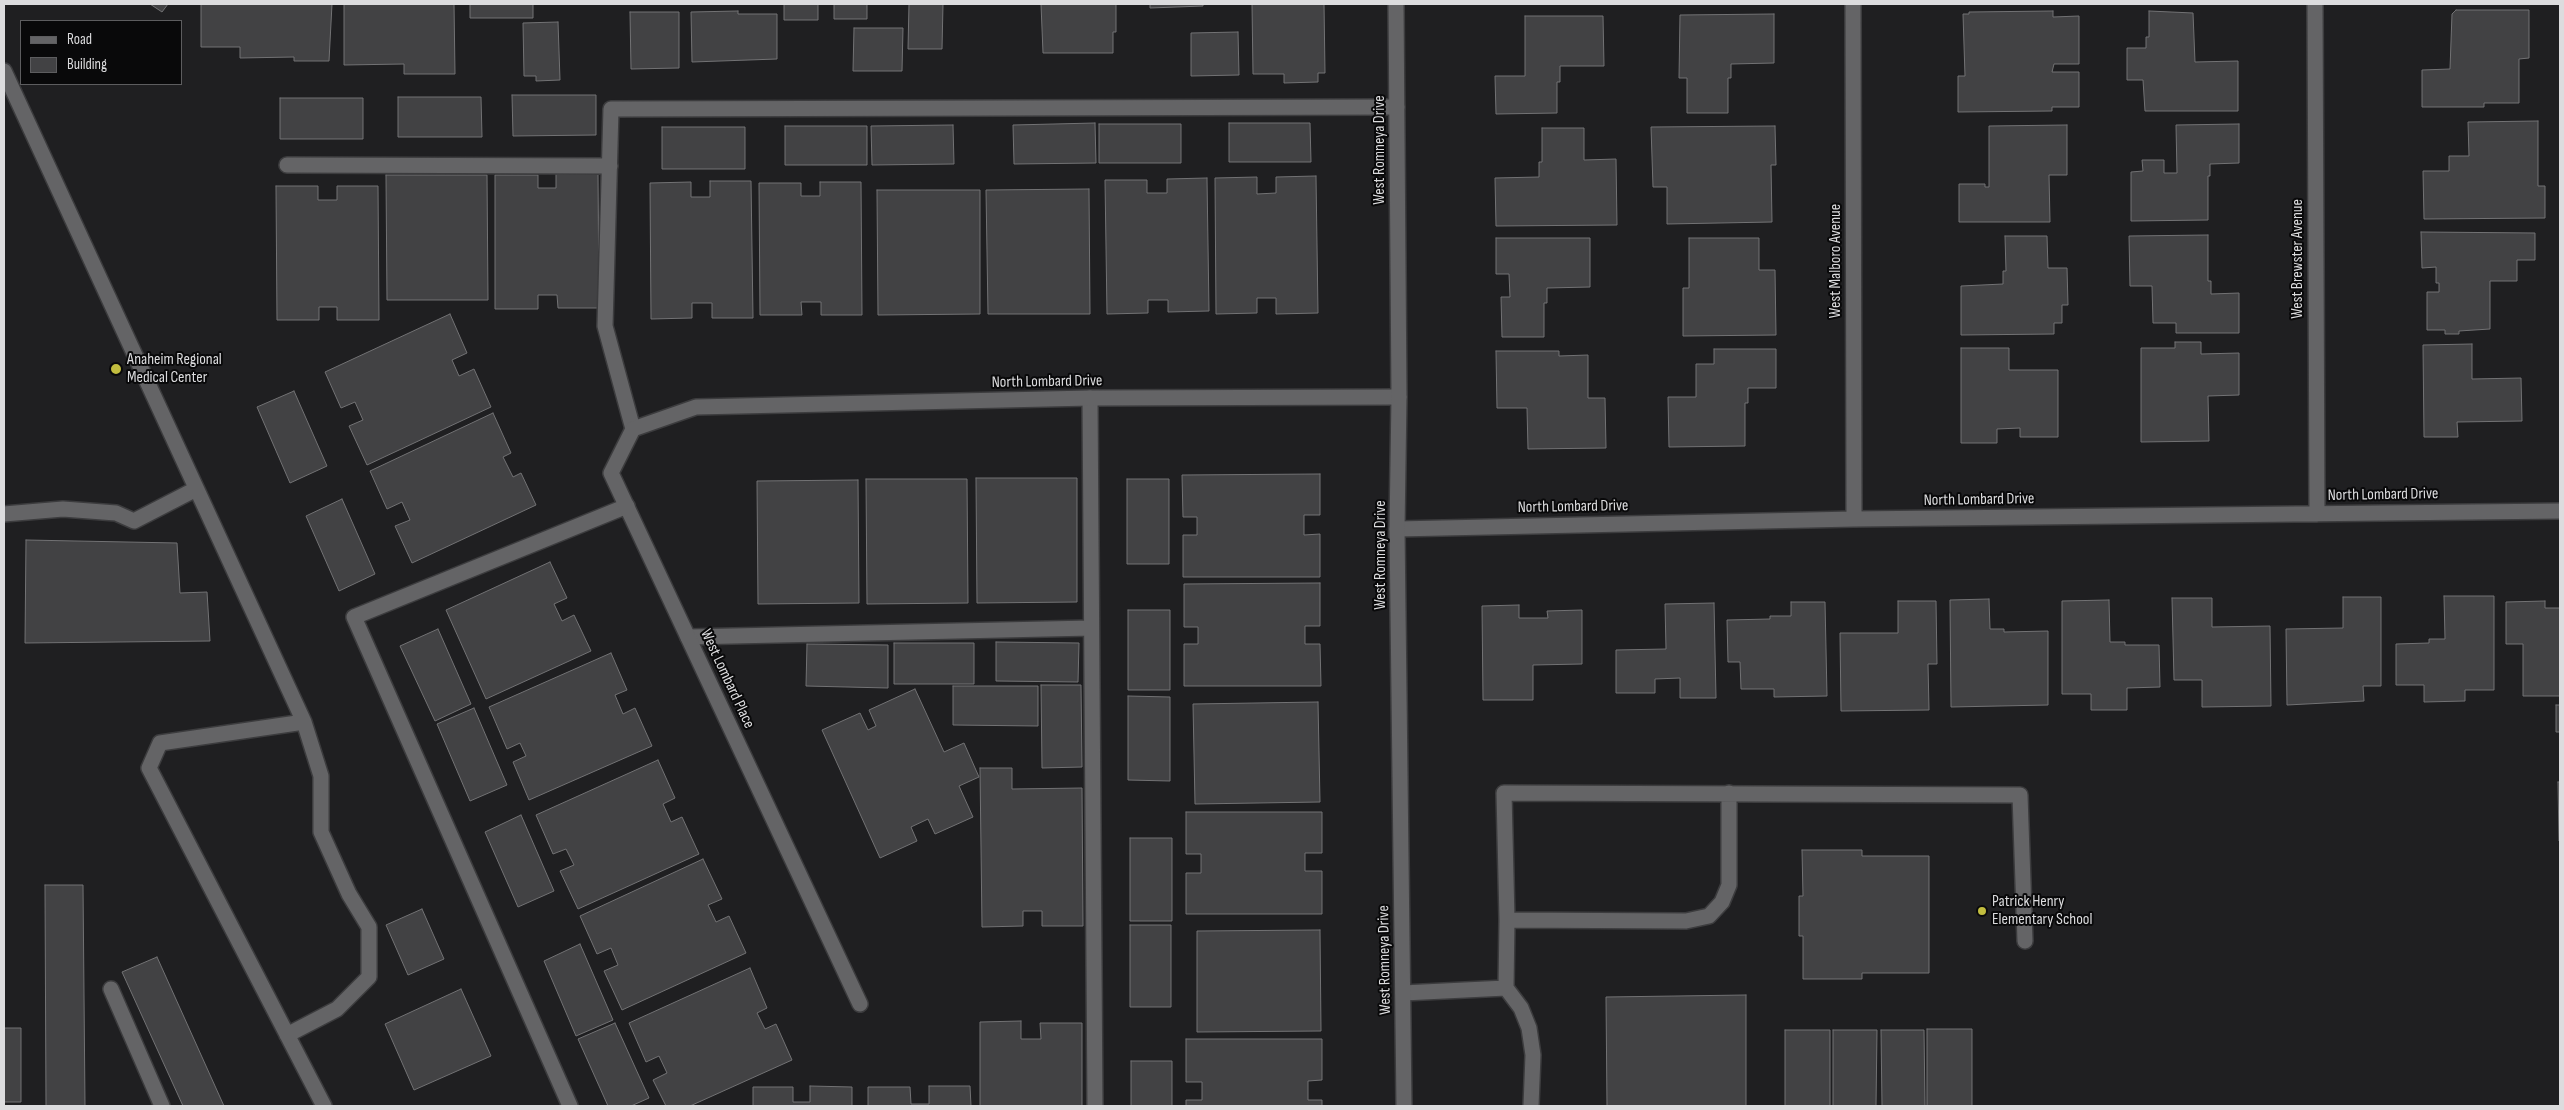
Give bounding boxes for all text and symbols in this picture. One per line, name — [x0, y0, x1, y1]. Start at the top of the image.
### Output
legend — [20, 20, 182, 85]
text: Road — [67, 30, 92, 49]
text: Building — [67, 55, 107, 74]
street label: West Romneya Drive — [1370, 95, 1390, 205]
street label: West Brewster Avenue — [2288, 199, 2308, 319]
street label: West Malboro Avenue — [1826, 204, 1846, 318]
place label: Anaheim Regional Medical Center — [127, 350, 222, 388]
marker: Anaheim Regional Medical Center — [109, 362, 123, 376]
street label: North Lombard Drive — [991, 371, 1103, 393]
street label: North Lombard Drive — [2327, 484, 2439, 506]
street label: North Lombard Drive — [1923, 489, 2035, 511]
street label: North Lombard Drive — [1517, 496, 1629, 518]
street label: West Romneya Drive — [1371, 500, 1391, 610]
street label: West Lombard Place — [696, 626, 758, 732]
place label: Patrick Henry Elementary School — [1992, 892, 2092, 930]
street label: West Romneya Drive — [1374, 905, 1396, 1015]
marker: Patrick Henry Elementary School — [1976, 905, 1988, 917]

